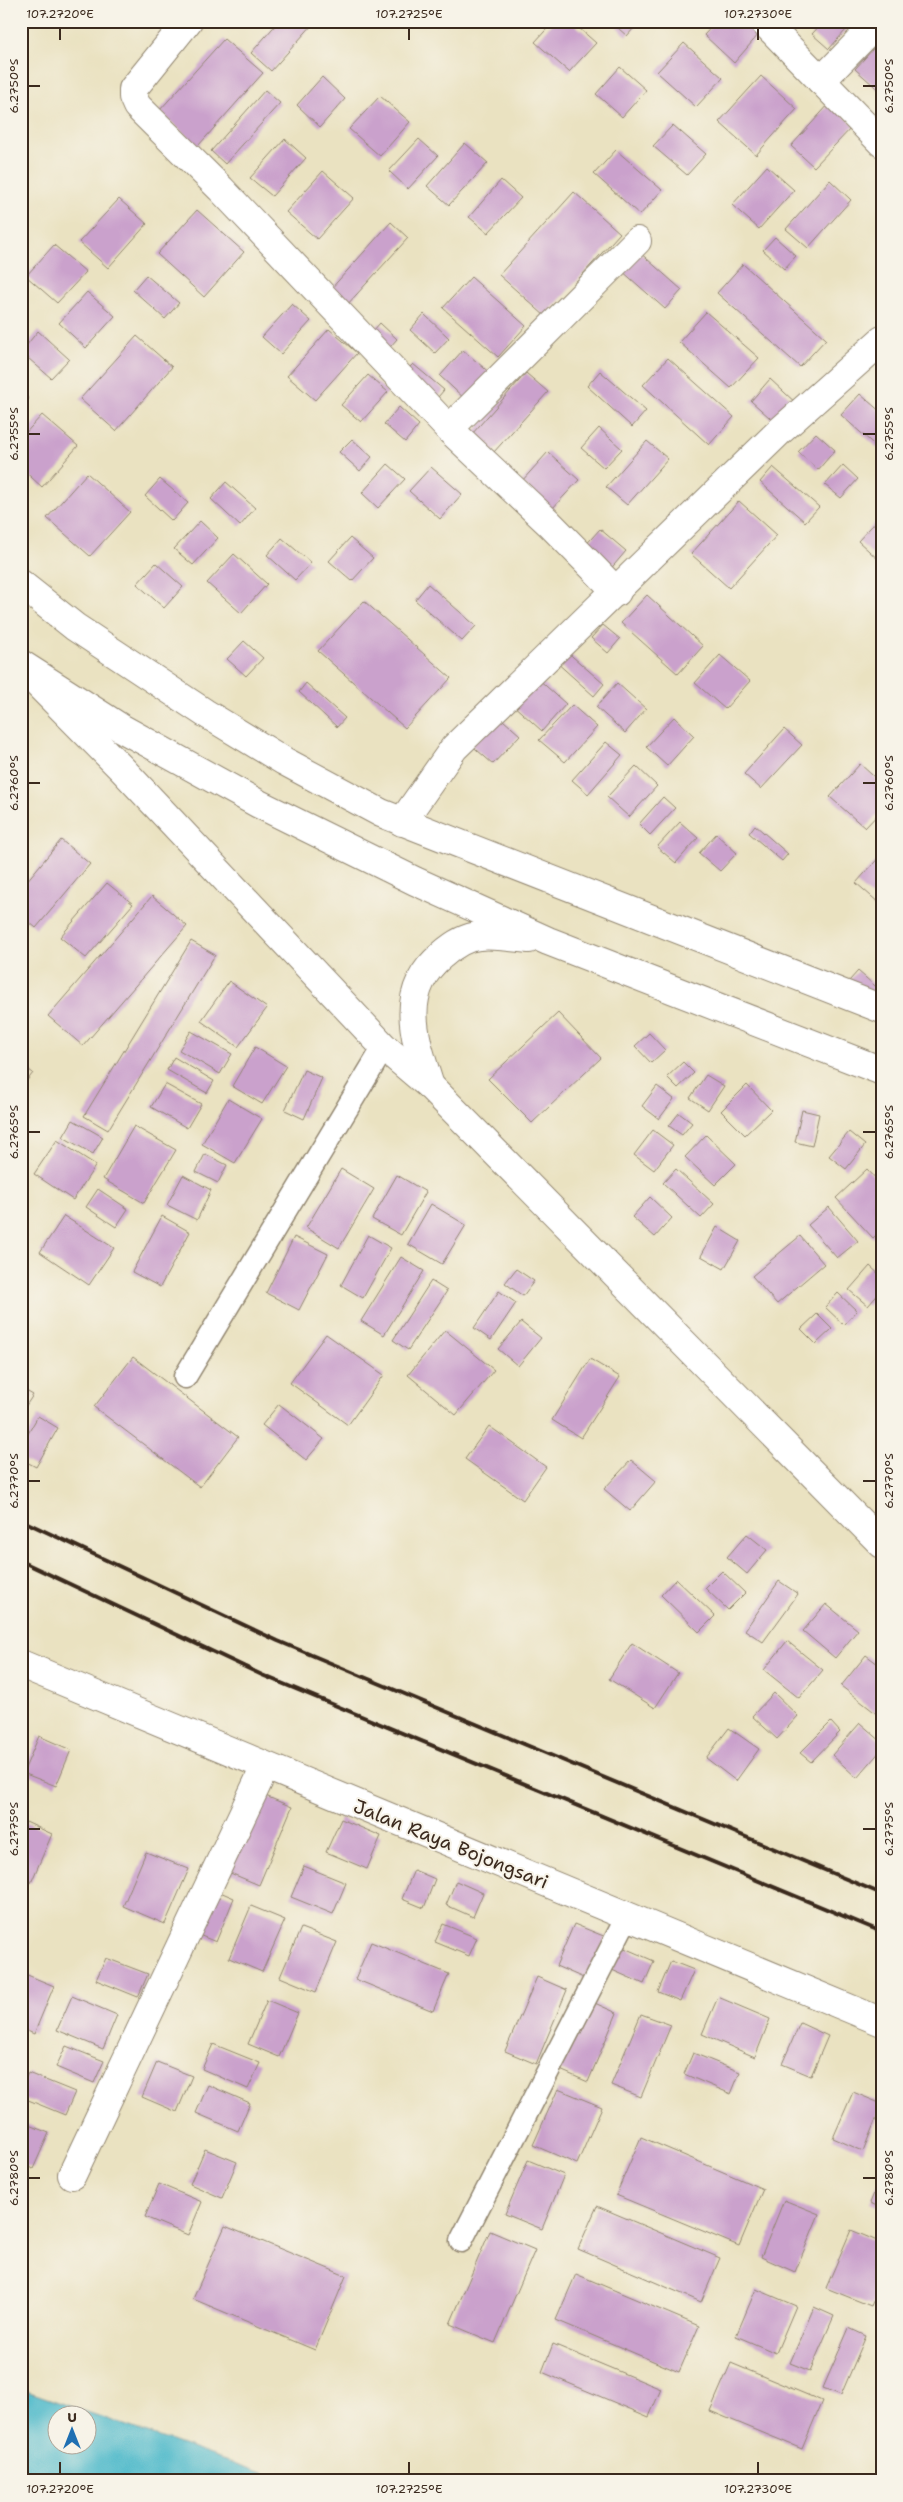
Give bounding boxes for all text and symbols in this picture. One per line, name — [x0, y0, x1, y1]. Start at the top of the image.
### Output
text: 107.2720°E — [26, 6, 94, 22]
text: 107.2725°E — [376, 6, 442, 22]
text: 107.2730°E — [724, 6, 792, 22]
text: 6.2750°S — [6, 58, 22, 114]
text: 6.2750°S — [881, 58, 897, 114]
text: 6.2755°S — [6, 407, 22, 461]
text: 6.2755°S — [881, 407, 897, 461]
text: 6.2760°S — [6, 755, 22, 811]
text: 6.2760°S — [881, 755, 897, 811]
text: 6.2765°S — [6, 1104, 22, 1159]
text: 6.2765°S — [881, 1104, 897, 1159]
text: 6.2770°S — [6, 1453, 22, 1509]
text: 6.2770°S — [881, 1453, 897, 1509]
street label: Jalan Raya Bojongsari — [350, 1793, 552, 1895]
text: 6.2775°S — [6, 1801, 22, 1856]
text: 6.2775°S — [881, 1801, 897, 1856]
text: 6.2780°S — [6, 2150, 22, 2206]
text: 6.2780°S — [881, 2150, 897, 2206]
north arrow — [48, 2404, 98, 2454]
text: U — [67, 2408, 77, 2426]
text: 107.2720°E — [26, 2481, 94, 2497]
text: 107.2725°E — [376, 2481, 442, 2497]
text: 107.2730°E — [724, 2481, 792, 2497]

